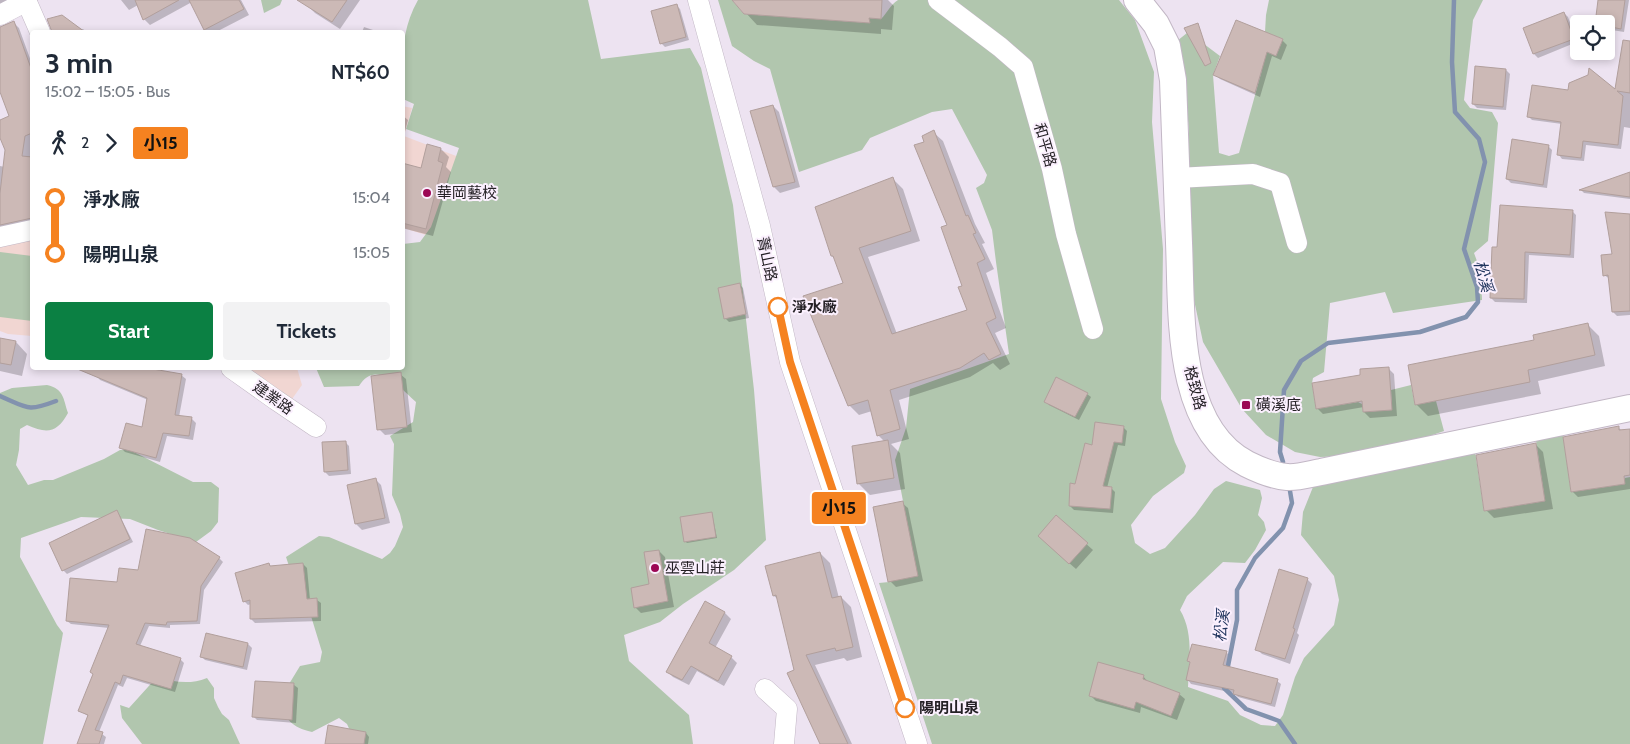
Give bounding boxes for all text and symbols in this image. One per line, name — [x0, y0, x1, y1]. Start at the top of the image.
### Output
map controls — [1570, 15, 1615, 60]
button: locate — [1570, 15, 1615, 60]
text: 3 min — [45, 46, 113, 80]
text: NT$60 — [331, 61, 390, 84]
text: 15:02 – 15:05 · Bus — [45, 82, 170, 101]
street label: 和平路 — [1030, 121, 1060, 169]
icon: walk — [45, 129, 73, 157]
icon: forward — [97, 129, 125, 157]
text: 小15 — [143, 132, 178, 154]
text: 2 — [81, 133, 89, 152]
place label: 華岡藝校 — [437, 184, 497, 202]
marker: 華岡藝校 — [421, 187, 433, 199]
text: 淨水廠 — [83, 188, 140, 211]
text: 15:04 — [352, 188, 390, 207]
street label: 菁山路 — [754, 235, 780, 283]
text: 陽明山泉 — [83, 243, 159, 266]
text: 15:05 — [353, 243, 390, 262]
water label: 松溪 — [1470, 258, 1497, 296]
marker: 淨水廠 — [768, 297, 788, 317]
place label: 淨水廠 — [792, 298, 837, 316]
button: Start — [45, 302, 213, 360]
button: Tickets — [223, 302, 390, 360]
street label: 格致路 — [1180, 364, 1210, 412]
street label: 建業路 — [249, 378, 297, 418]
place label: 磺溪底 — [1256, 396, 1301, 414]
marker: 磺溪底 — [1240, 399, 1252, 411]
line badge: 小15 — [810, 492, 868, 524]
text: 小15 — [822, 497, 856, 519]
place label: 巫雲山莊 — [665, 559, 725, 577]
marker: 巫雲山莊 — [649, 562, 661, 574]
water label: 松溪 — [1210, 607, 1233, 643]
marker: 陽明山泉 — [895, 698, 915, 718]
place label: 陽明山泉 — [919, 699, 979, 717]

